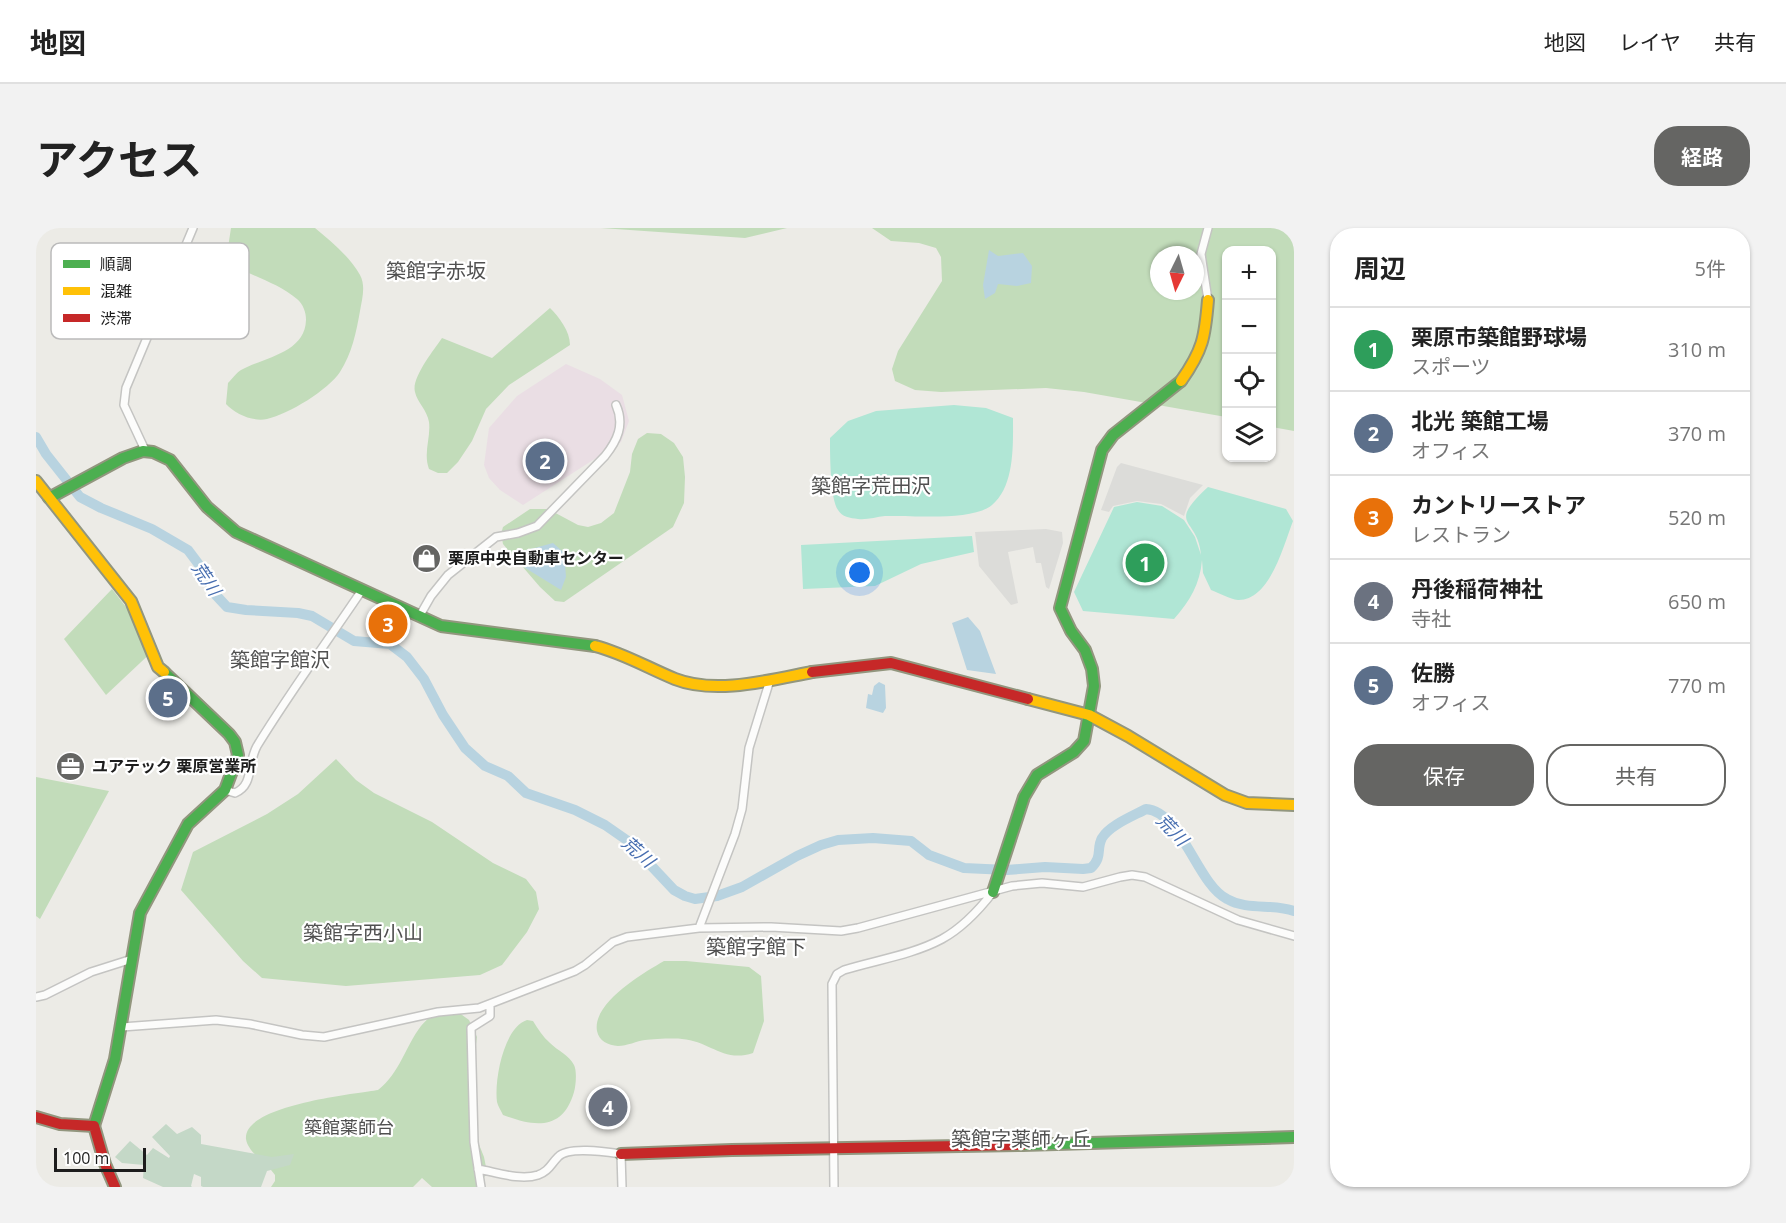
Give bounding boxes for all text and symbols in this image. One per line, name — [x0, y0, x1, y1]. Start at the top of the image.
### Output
text: 地図 — [30, 23, 86, 61]
text: 地図 — [1544, 28, 1586, 56]
text: レイヤ — [1619, 28, 1681, 56]
text: 共有 — [1714, 28, 1756, 56]
button: 経路 — [1654, 126, 1750, 186]
text: アクセス — [36, 130, 202, 187]
legend — [51, 243, 249, 339]
north arrow — [1150, 246, 1204, 300]
map controls — [1222, 246, 1276, 462]
button: + — [1222, 246, 1276, 300]
text: 周辺 — [1354, 250, 1406, 286]
text: 順調 — [100, 253, 132, 275]
text: 5件 — [1695, 255, 1726, 282]
district label: 築館字赤坂 — [386, 257, 486, 284]
text: 混雑 — [100, 280, 132, 302]
button: − — [1222, 300, 1276, 354]
text: 渋滞 — [100, 307, 132, 329]
text: 栗原市築館野球場 — [1411, 321, 1587, 351]
text: 1 — [1368, 336, 1379, 363]
text: 310 m — [1668, 336, 1726, 363]
text: スポーツ — [1411, 353, 1491, 380]
button: locate — [1222, 354, 1276, 408]
text: 北光 築館工場 — [1411, 405, 1549, 435]
button: layers — [1222, 408, 1276, 462]
text: 2 — [1368, 420, 1379, 447]
text: 370 m — [1668, 420, 1726, 447]
text: オフィス — [1411, 437, 1491, 464]
pin: 2 — [526, 438, 564, 484]
district label: 築館字荒田沢 — [811, 472, 931, 499]
text: カントリーストア — [1411, 489, 1586, 519]
text: 3 — [1368, 504, 1379, 531]
text: 520 m — [1668, 504, 1726, 531]
text: レストラン — [1411, 521, 1511, 548]
pin: 1 — [1126, 540, 1164, 586]
shop icon: 栗原中央自動車センター — [411, 542, 443, 574]
place label: 栗原中央自動車センター — [448, 547, 624, 569]
water label: 荒川 — [187, 557, 228, 602]
your location — [845, 558, 874, 587]
text: 丹後稲荷神社 — [1411, 573, 1543, 603]
text: 4 — [1368, 588, 1379, 615]
text: 650 m — [1668, 588, 1726, 615]
pin: 3 — [368, 602, 408, 646]
text: 寺社 — [1411, 605, 1451, 632]
district label: 築館字館沢 — [230, 646, 330, 673]
text: 佐勝 — [1411, 657, 1455, 687]
text: 5 — [1368, 672, 1379, 699]
text: 770 m — [1668, 672, 1726, 699]
pin: 5 — [148, 676, 188, 720]
text: オフィス — [1411, 689, 1491, 716]
button: 保存 — [1354, 744, 1534, 806]
button: 共有 — [1546, 744, 1726, 806]
office icon: ユアテック 栗原営業所 — [55, 750, 87, 782]
place label: ユアテック 栗原営業所 — [92, 755, 256, 777]
water label: 荒川 — [1152, 808, 1195, 852]
water label: 荒川 — [617, 830, 662, 874]
district label: 築館字西小山 — [303, 919, 423, 946]
district label: 築館字館下 — [706, 933, 806, 960]
pin: 4 — [588, 1084, 628, 1130]
district label: 築館薬師台 — [304, 1115, 394, 1139]
district label: 築館字薬師ヶ丘 — [951, 1125, 1091, 1152]
scale bar — [54, 1145, 146, 1172]
text: 100 m — [63, 1147, 109, 1169]

